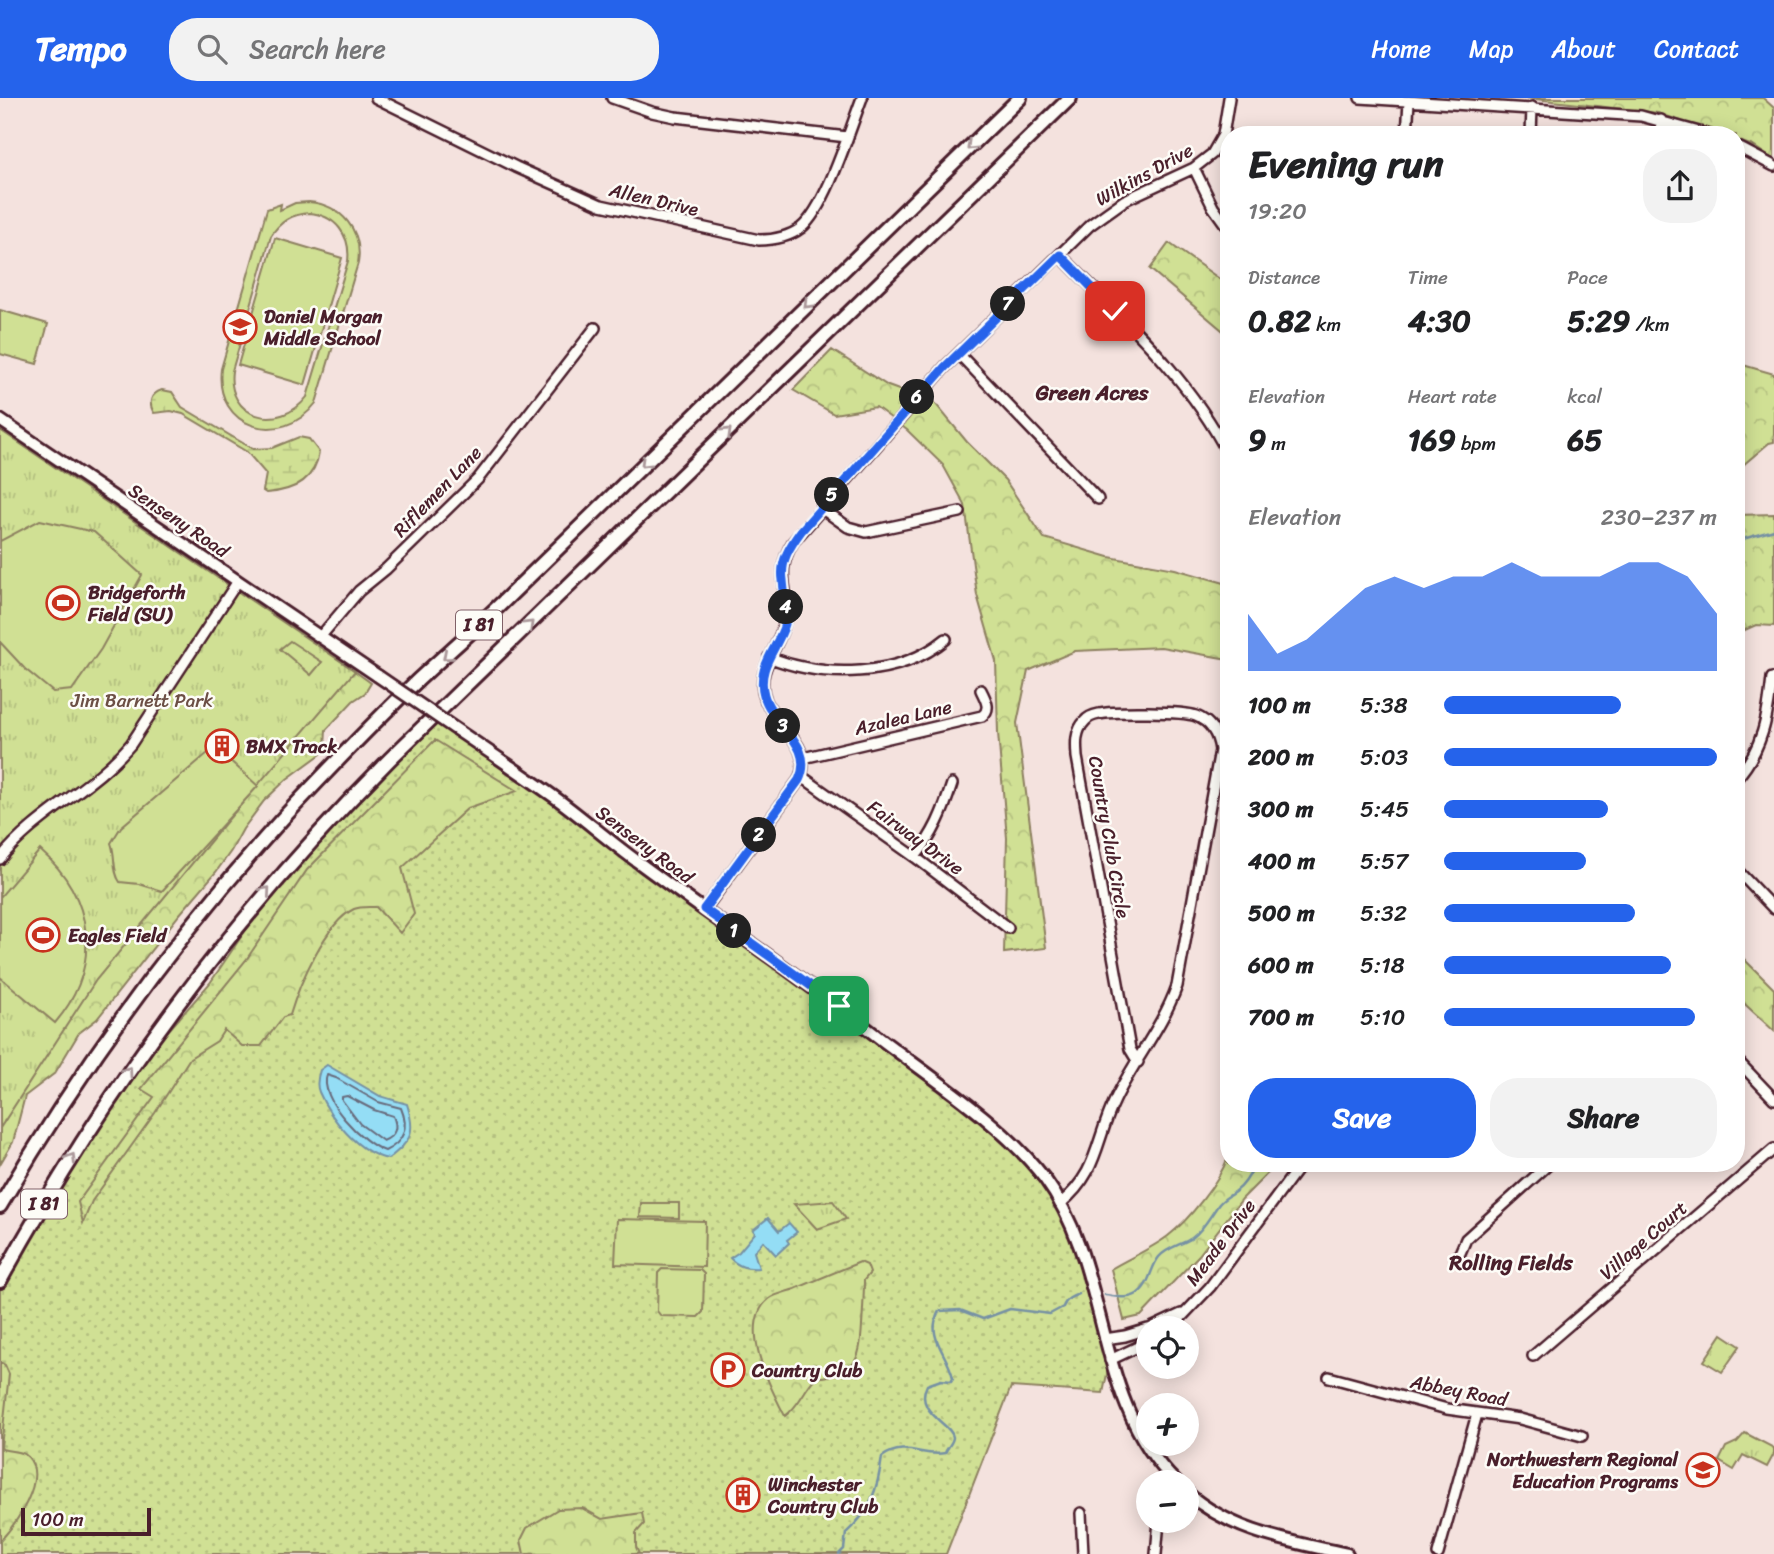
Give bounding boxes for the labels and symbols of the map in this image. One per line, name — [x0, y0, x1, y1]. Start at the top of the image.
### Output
street label: Wilkins Drive — [1089, 134, 1200, 215]
one-way arrow — [966, 137, 979, 150]
street label: Allen Drive — [605, 173, 702, 226]
pin — [1085, 281, 1145, 341]
pin: 7 — [990, 286, 1026, 322]
one-way arrow — [804, 296, 817, 309]
place label: Daniel Morgan Middle School — [263, 300, 383, 355]
school or university icon: Daniel Morgan Middle School — [221, 308, 259, 346]
district label: Green Acres — [1035, 374, 1149, 412]
pin: 6 — [900, 380, 934, 414]
one-way arrow — [719, 427, 732, 440]
street label: Riflemen Lane — [385, 437, 490, 545]
one-way arrow — [641, 455, 654, 468]
street label: Senseny Road — [121, 474, 237, 567]
pin: 5 — [814, 478, 850, 512]
place label: Bridgeforth Field (SU) — [87, 576, 186, 631]
sports icon: Bridgeforth Field (SU) — [44, 584, 82, 622]
pin: 4 — [768, 589, 804, 624]
road number: I 81 — [456, 610, 502, 640]
one-way arrow — [521, 620, 534, 633]
one-way arrow — [442, 647, 455, 660]
park label: Jim Barnett Park — [70, 684, 213, 717]
street label: Azalea Lane — [850, 690, 955, 745]
pin: 3 — [766, 708, 800, 744]
building icon: BMX Track — [203, 727, 241, 765]
place label: BMX Track — [246, 730, 337, 763]
street label: Country Club Circle — [1079, 753, 1140, 921]
street label: Fairway Drive — [860, 791, 971, 884]
street label: Senseny Road — [588, 796, 702, 893]
pin: 2 — [742, 818, 776, 852]
one-way arrow — [258, 886, 271, 899]
pin: 1 — [716, 914, 752, 948]
sports icon: Eagles Field — [24, 916, 62, 954]
place label: Eagles Field — [68, 919, 168, 952]
pin — [809, 976, 869, 1036]
one-way arrow — [120, 1066, 132, 1079]
one-way arrow — [63, 1153, 76, 1166]
road number: I 81 — [21, 1190, 67, 1218]
street label: Meade Drive — [1177, 1191, 1264, 1293]
street label: Village Court — [1592, 1192, 1695, 1288]
district label: Rolling Fields — [1448, 1244, 1574, 1282]
parking icon: Country Club — [709, 1351, 747, 1389]
place label: Country Club — [751, 1354, 862, 1387]
street label: Abbey Road — [1407, 1365, 1512, 1416]
place label: Northwestern Regional Education Programs — [1486, 1443, 1680, 1498]
school or university icon: Northwestern Regional Education Programs — [1684, 1451, 1722, 1489]
place label: Winchester Country Club — [767, 1468, 878, 1523]
building icon: Winchester Country Club — [724, 1476, 762, 1514]
scale bar — [21, 1505, 150, 1537]

